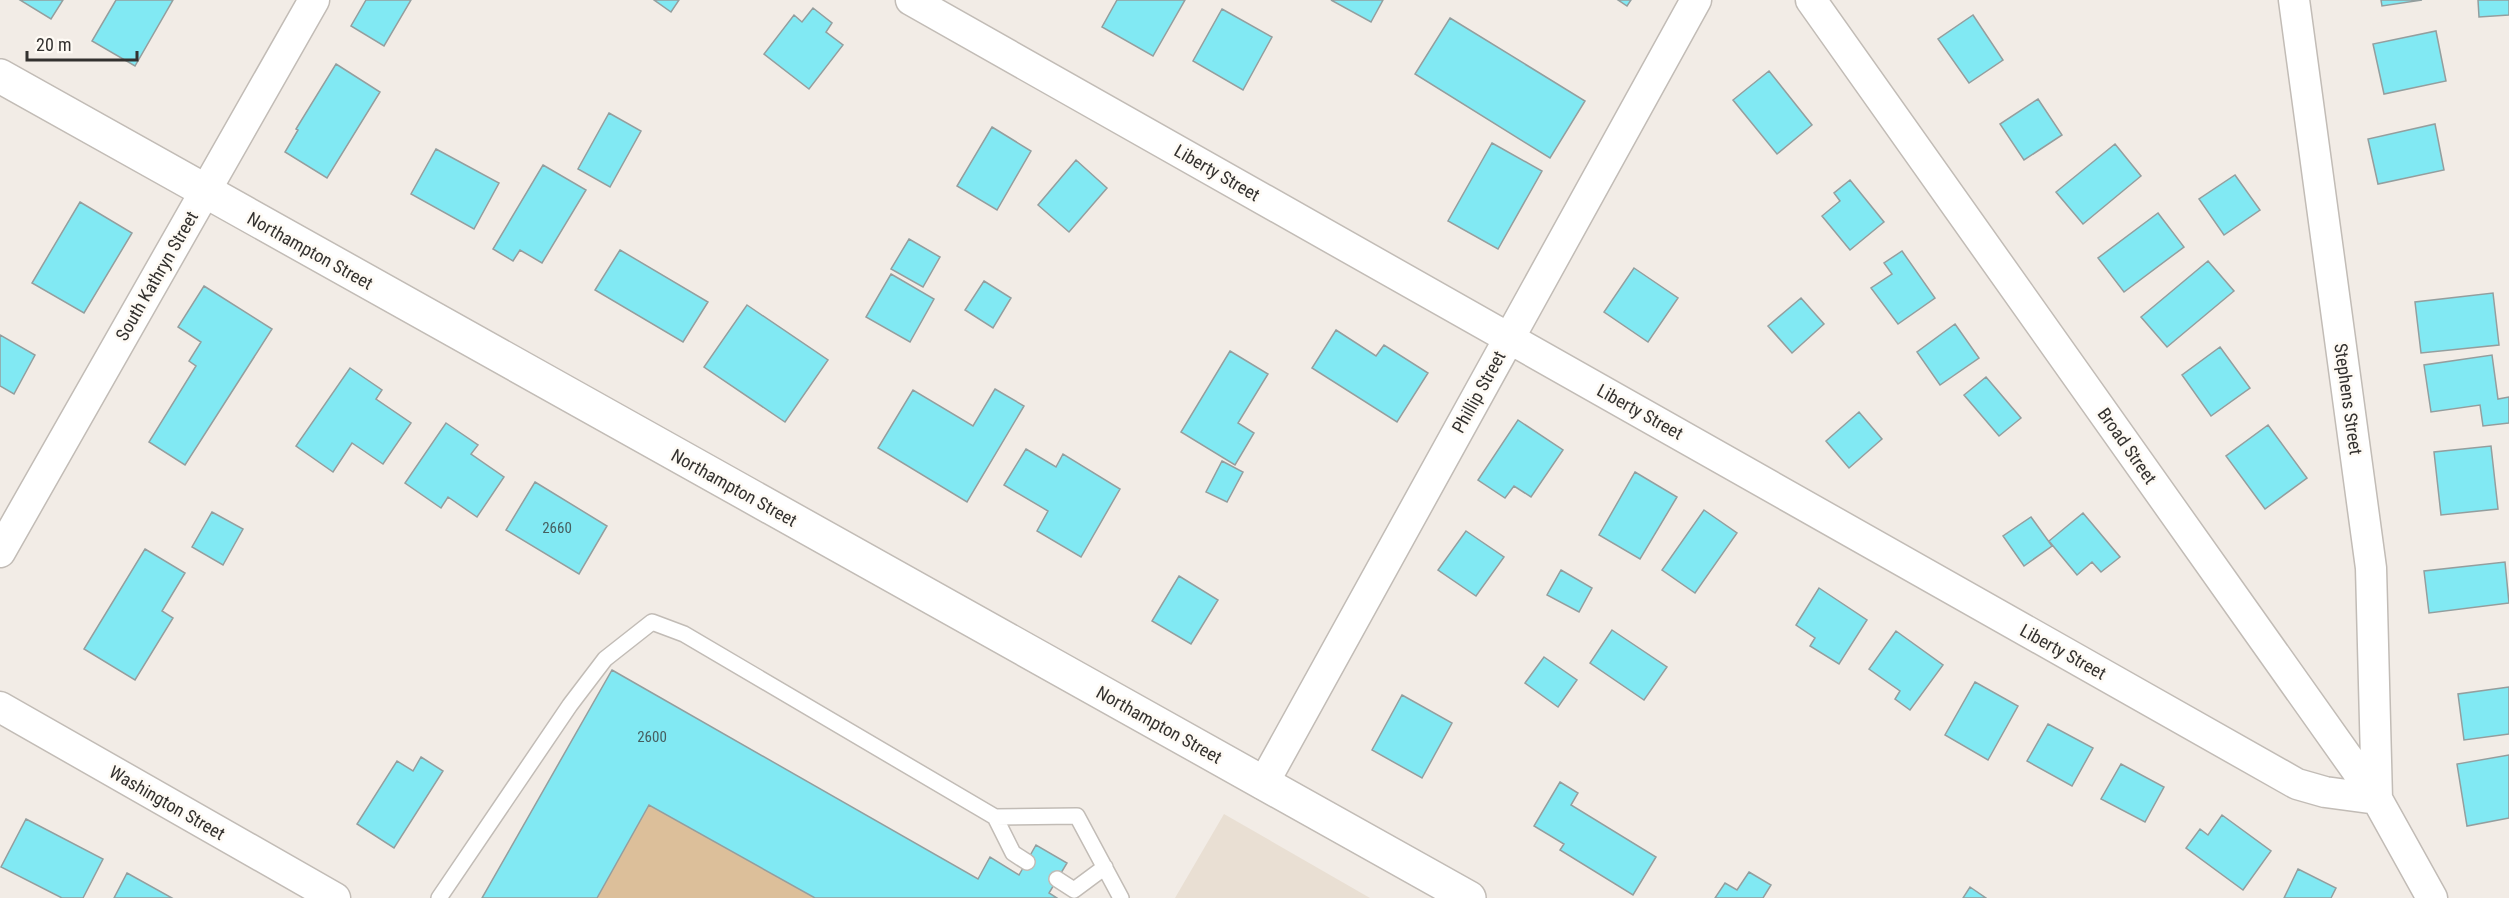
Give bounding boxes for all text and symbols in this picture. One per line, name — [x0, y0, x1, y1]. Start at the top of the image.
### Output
scale bar — [27, 24, 136, 62]
text: 20 m — [36, 34, 71, 55]
street label: Liberty Street — [1171, 140, 1264, 205]
street label: South Kathryn Street — [111, 207, 202, 344]
street label: Northampton Street — [244, 207, 377, 294]
street label: Stephens Street — [2330, 342, 2367, 456]
street label: Phillip Street — [1447, 347, 1510, 436]
street label: Liberty Street — [1594, 379, 1687, 444]
street label: Broad Street — [2094, 404, 2161, 488]
street label: Northampton Street — [668, 444, 801, 531]
house number: 2660 — [542, 519, 572, 537]
street label: Liberty Street — [2017, 619, 2110, 684]
street label: Northampton Street — [1093, 681, 1226, 768]
house number: 2600 — [637, 728, 667, 746]
street label: Washington Street — [106, 761, 229, 844]

